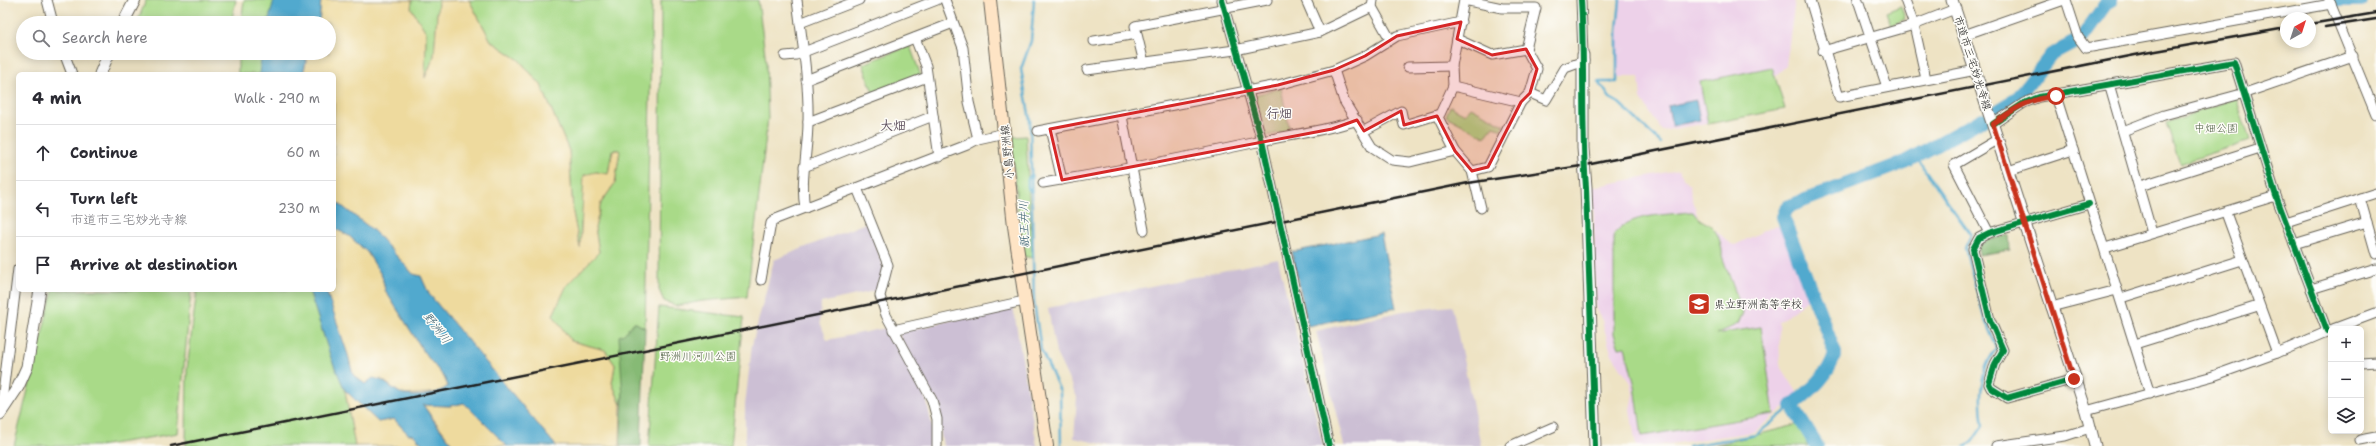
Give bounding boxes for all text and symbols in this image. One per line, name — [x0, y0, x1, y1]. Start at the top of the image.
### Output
north arrow — [2280, 12, 2316, 48]
street label: 市道市三宅妙光寺線 — [1950, 14, 1995, 113]
search box — [16, 16, 336, 60]
icon: search — [30, 27, 52, 49]
text: Search here — [62, 28, 148, 48]
text: 4 min — [32, 87, 82, 109]
route start — [2047, 87, 2065, 105]
text: Walk · 290 m — [234, 90, 320, 107]
district label: 行畑 — [1266, 105, 1292, 122]
district label: 大畑 — [880, 117, 906, 134]
park label: 中畑公園 — [2194, 121, 2238, 136]
street label: 小島野洲線 — [997, 124, 1018, 180]
icon: ahead — [32, 142, 54, 164]
text: Continue — [70, 143, 138, 163]
text: 60 m — [287, 144, 320, 161]
text: Turn left — [70, 189, 138, 209]
icon: left — [32, 198, 54, 220]
text: 230 m — [278, 200, 320, 217]
water label: 祇王井川 — [1016, 200, 1032, 248]
text: 市道市三宅妙光寺線 — [70, 211, 187, 228]
icon: arrive — [32, 254, 54, 276]
text: Arrive at destination — [70, 255, 238, 275]
school or university icon: 県立野洲高等学校 — [1686, 291, 1712, 317]
place label: 県立野洲高等学校 — [1714, 297, 1802, 312]
water label: 野洲川 — [420, 309, 454, 347]
map controls — [2328, 326, 2364, 434]
button: + — [2328, 326, 2364, 362]
park label: 野洲川河川公園 — [660, 349, 737, 364]
button: − — [2328, 362, 2364, 398]
route end — [2065, 370, 2083, 388]
button: layers — [2328, 398, 2364, 434]

